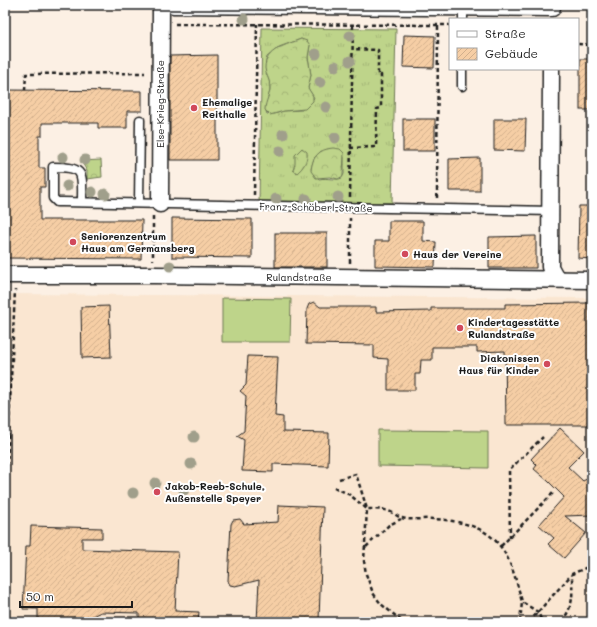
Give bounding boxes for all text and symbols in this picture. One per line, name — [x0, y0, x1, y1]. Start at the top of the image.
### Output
legend — [449, 18, 579, 70]
text: Straße — [485, 25, 526, 41]
text: Gebäude — [485, 45, 538, 61]
street label: Else-Krieg-Straße — [153, 60, 167, 148]
place label: Ehemalige Reithalle — [202, 95, 252, 121]
marker: Ehemalige Reithalle — [189, 103, 199, 113]
street label: Franz-Schöberl-Straße — [259, 199, 373, 215]
place label: Seniorenzentrum Haus am Germansberg — [81, 229, 194, 255]
marker: Seniorenzentrum Haus am Germansberg — [68, 237, 78, 247]
place label: Haus der Vereine — [413, 247, 502, 261]
marker: Haus der Vereine — [400, 249, 410, 259]
street label: Rulandstraße — [266, 270, 332, 284]
place label: Kindertagesstätte Rulandstraße — [468, 315, 559, 341]
marker: Kindertagesstätte Rulandstraße — [455, 323, 465, 333]
place label: Diakonissen Haus für Kinder — [458, 351, 539, 377]
marker: Diakonissen Haus für Kinder — [542, 359, 552, 369]
place label: Jakob-Reeb-Schule, Außenstelle Speyer — [165, 479, 265, 505]
marker: Jakob-Reeb-Schule, Außenstelle Speyer — [152, 487, 162, 497]
scale bar — [20, 583, 132, 609]
text: 50 m — [26, 588, 54, 604]

